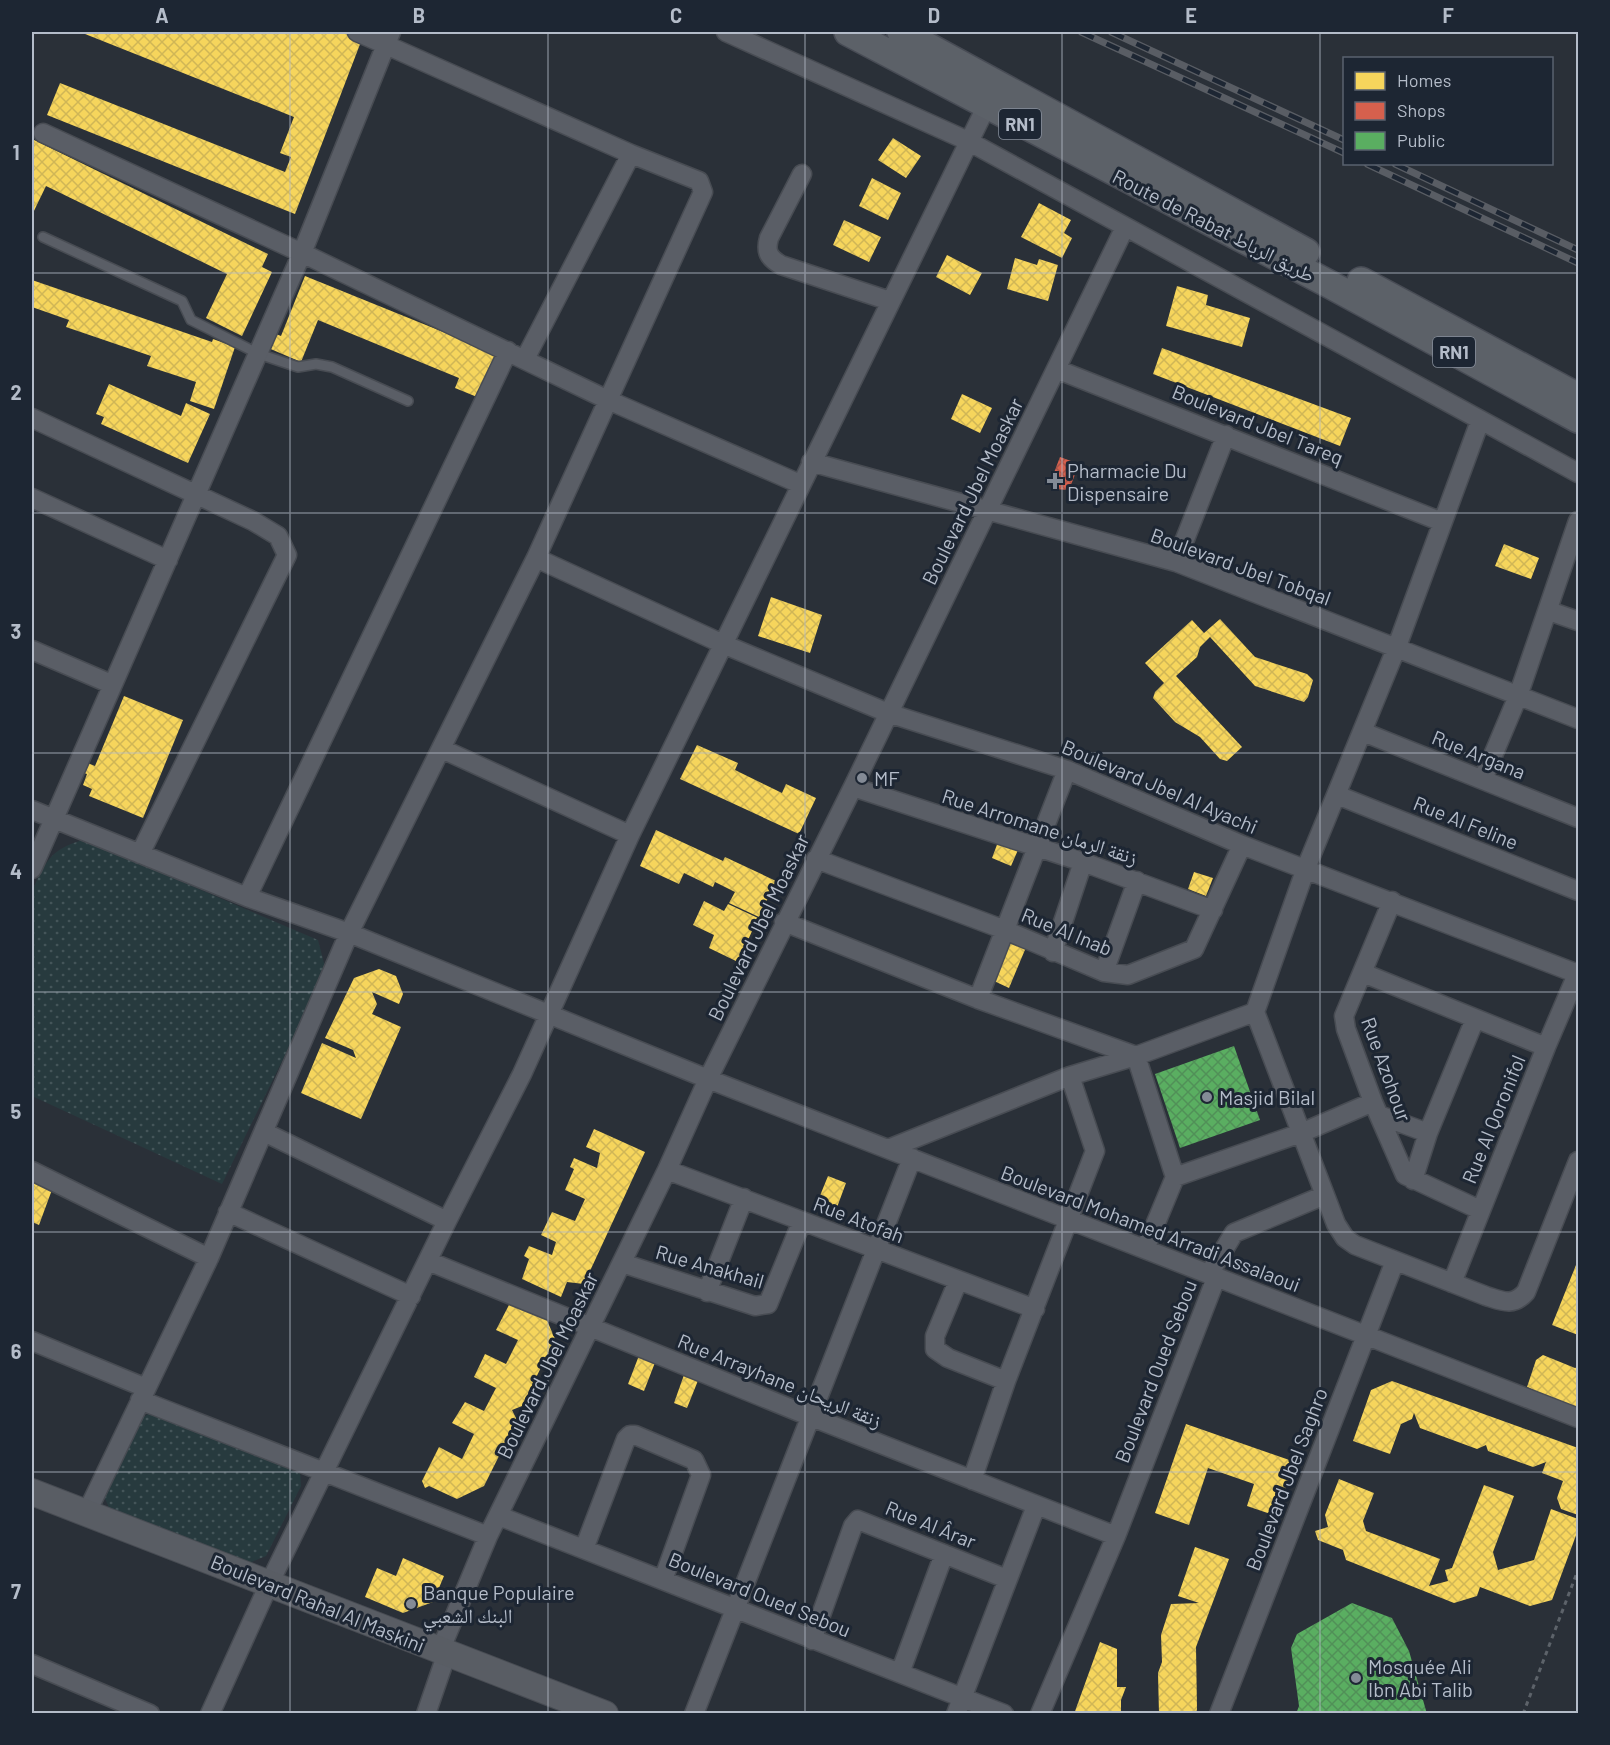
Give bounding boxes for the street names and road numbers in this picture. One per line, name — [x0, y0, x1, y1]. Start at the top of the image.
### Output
road number: RN1 — [999, 109, 1041, 139]
street label: Route de Rabat طريق الرباط — [1108, 164, 1319, 287]
road number: RN1 — [1433, 337, 1475, 367]
street label: Boulevard Jbel Tareq — [1169, 379, 1347, 469]
street label: Boulevard Jbel Moaskar — [916, 394, 1028, 588]
street label: Boulevard Jbel Tobqal — [1148, 522, 1334, 610]
street label: Rue Argana — [1429, 724, 1529, 784]
street label: Boulevard Jbel Al Ayachi — [1059, 734, 1261, 838]
street label: Rue Arromane زنقة الرمان — [939, 783, 1141, 870]
street label: Rue Al Feline — [1410, 790, 1522, 854]
street label: Boulevard Jbel Moaskar — [702, 830, 814, 1024]
street label: Rue Al Inab — [1018, 902, 1116, 960]
street label: Rue Azohour — [1357, 1014, 1417, 1124]
street label: Rue Al Qoronifol — [1456, 1051, 1530, 1187]
street label: Boulevard Mohamed Arradi Assalaoui — [998, 1160, 1304, 1296]
street label: Rue Atofah — [810, 1191, 908, 1247]
street label: Rue Anakhail — [653, 1239, 767, 1293]
street label: Boulevard Jbel Moaskar — [491, 1268, 603, 1462]
street label: Boulevard Oued Sebou — [1109, 1276, 1201, 1466]
street label: Rue Arrayhane زنقة الريحان — [674, 1328, 886, 1433]
street label: Boulevard Jbel Saghro — [1240, 1384, 1332, 1574]
street label: Rue Al Ârar — [882, 1495, 980, 1553]
street label: Boulevard Oued Sebou — [665, 1546, 855, 1642]
street label: Boulevard Rahal Al Maskini — [207, 1549, 429, 1657]

